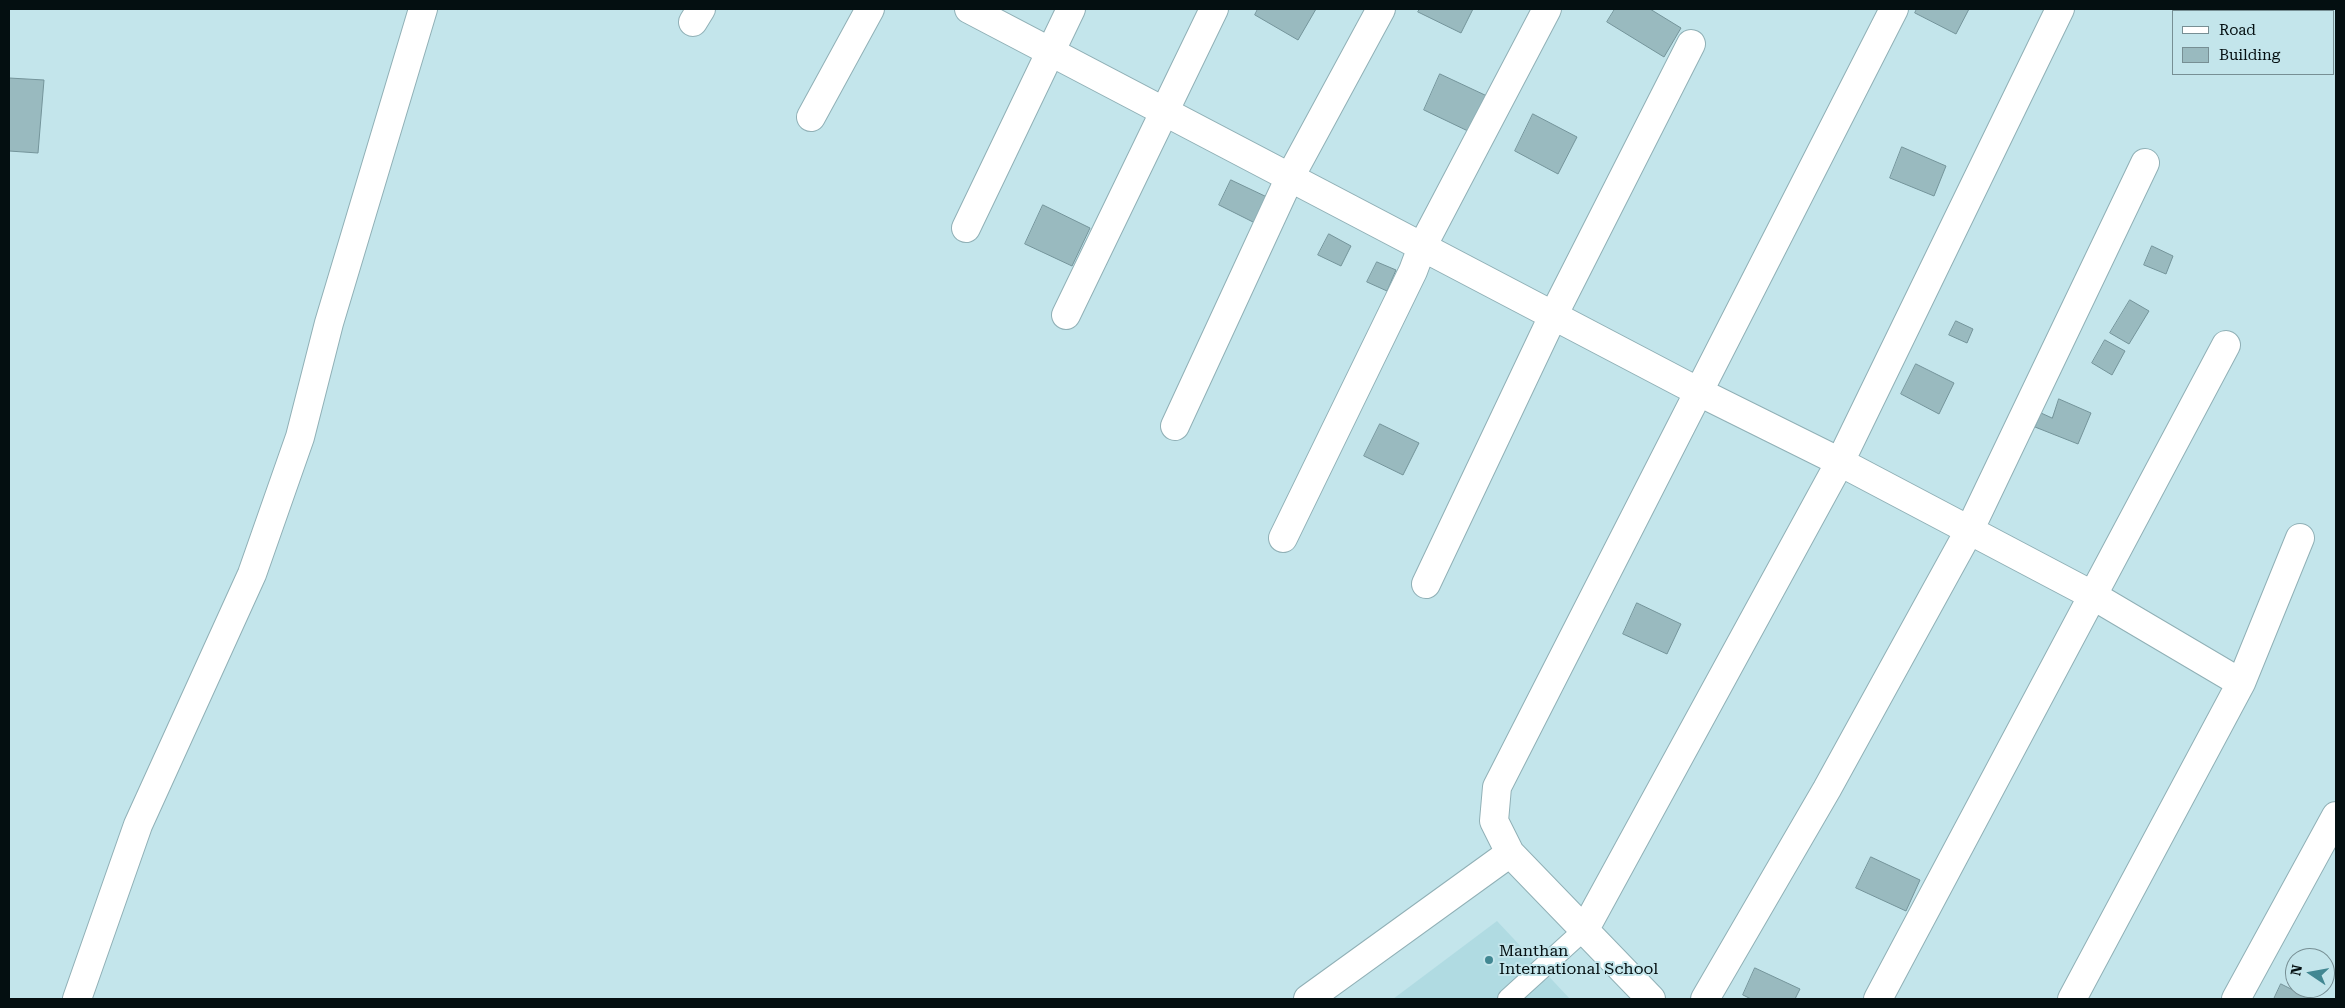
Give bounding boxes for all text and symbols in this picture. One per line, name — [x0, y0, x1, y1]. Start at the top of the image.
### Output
legend — [2172, 10, 2335, 75]
text: Road — [2219, 21, 2256, 39]
text: Building — [2219, 46, 2280, 64]
place label: Manthan International School — [1499, 941, 1658, 979]
north arrow — [2285, 948, 2335, 998]
marker: Manthan International School — [1483, 954, 1495, 966]
text: N — [2287, 963, 2305, 977]

